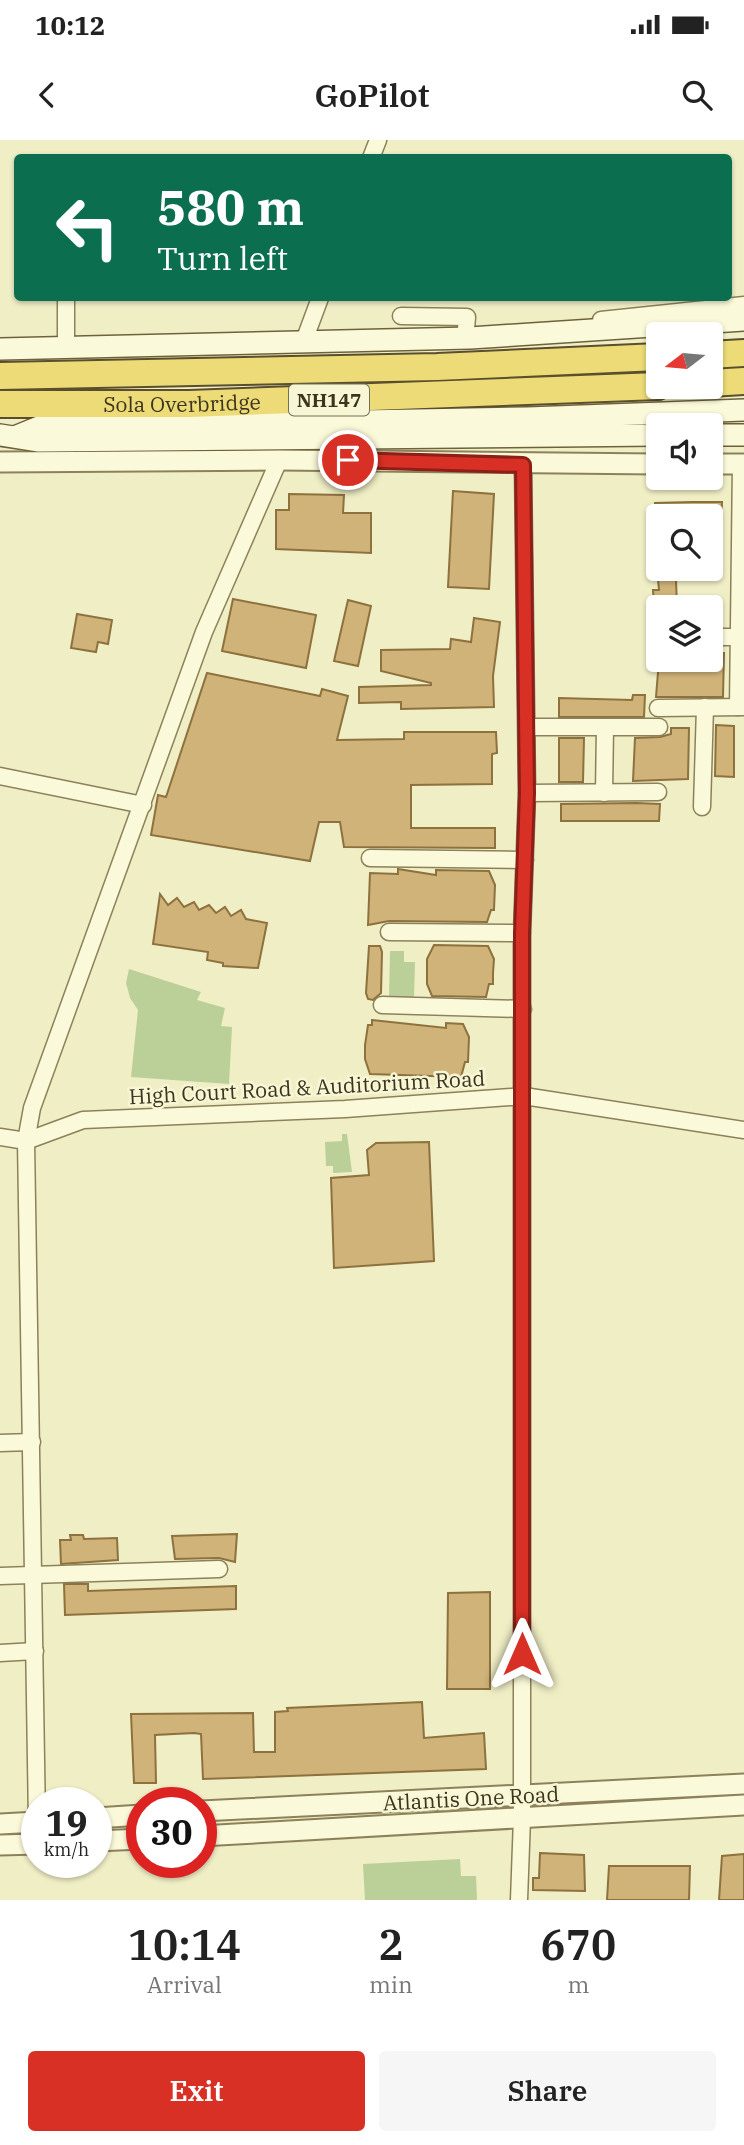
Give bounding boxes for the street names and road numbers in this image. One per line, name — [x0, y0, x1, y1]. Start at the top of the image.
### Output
road number: NH147 — [289, 384, 369, 416]
street label: Sola Overbridge — [103, 387, 261, 418]
street label: High Court Road & Auditorium Road — [128, 1064, 486, 1110]
street label: Atlantis One Road — [382, 1779, 560, 1817]

